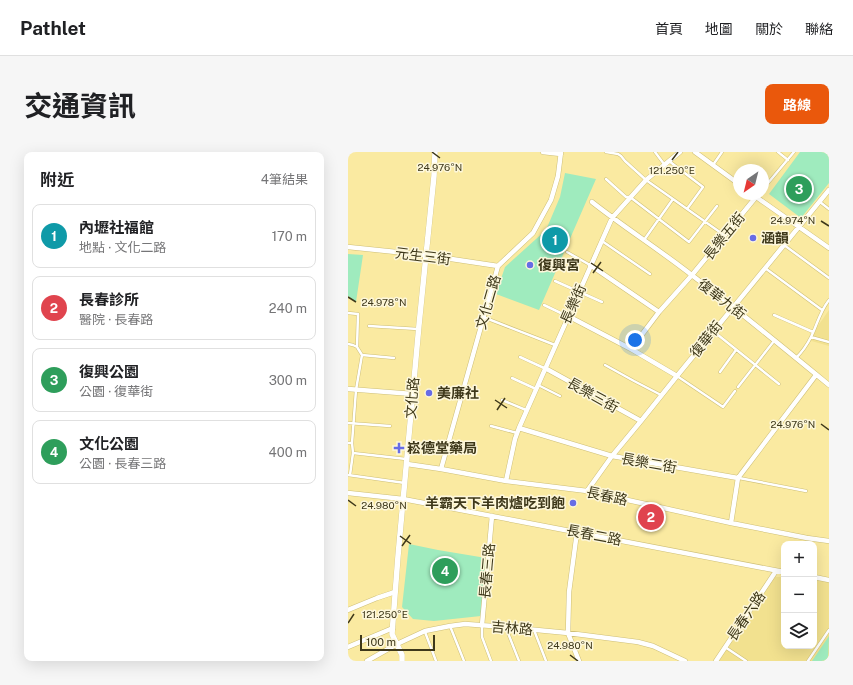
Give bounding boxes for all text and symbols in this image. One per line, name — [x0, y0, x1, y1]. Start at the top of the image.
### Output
text: Pathlet — [20, 17, 86, 39]
text: 首頁 — [655, 21, 683, 37]
text: 地圖 — [705, 21, 733, 37]
text: 關於 — [755, 21, 783, 37]
text: 聯絡 — [805, 21, 833, 37]
button: 路線 — [765, 84, 829, 124]
text: 交通資訊 — [24, 89, 136, 122]
text: 24.976°N — [418, 161, 462, 173]
text: 121.250°E — [649, 164, 695, 176]
north arrow — [733, 164, 769, 200]
text: 附近 — [40, 170, 74, 190]
text: 4筆結果 — [261, 172, 308, 187]
pin: 3 — [786, 174, 812, 204]
street label: 長樂五街 — [700, 209, 748, 263]
text: 24.974°N — [771, 214, 815, 226]
text: 內壢社福館 — [79, 219, 154, 236]
pin: 1 — [542, 225, 568, 255]
text: 1 — [51, 229, 57, 244]
text: 170 m — [272, 229, 307, 244]
place label: 涵韻 — [761, 230, 789, 246]
marker: 涵韻 — [748, 233, 758, 243]
text: 地點 · 文化二路 — [79, 240, 166, 255]
street label: 元生三街 — [394, 245, 452, 267]
place label: 復興宮 — [538, 257, 580, 273]
marker: 復興宮 — [525, 260, 535, 270]
street label: 文化二路 — [473, 273, 503, 331]
street label: 復華九街 — [695, 275, 749, 323]
street label: 長樂街 — [557, 282, 589, 326]
text: 長春診所 — [79, 291, 139, 308]
text: 24.978°N — [361, 296, 407, 308]
text: 2 — [50, 301, 58, 316]
text: 240 m — [269, 301, 307, 316]
text: 醫院 · 長春路 — [79, 312, 153, 327]
street label: 復華街 — [687, 318, 725, 360]
your location — [625, 330, 645, 350]
text: 復興公園 — [79, 363, 139, 380]
text: 3 — [50, 373, 58, 388]
text: 300 m — [269, 373, 307, 388]
street label: 長樂三街 — [565, 374, 621, 416]
street label: 文化路 — [402, 376, 422, 420]
text: 公園 · 復華街 — [79, 384, 153, 399]
place label: 美廉社 — [437, 385, 479, 401]
marker: 美廉社 — [424, 388, 434, 398]
text: 24.976°N — [771, 418, 815, 430]
text: 文化公園 — [79, 435, 139, 452]
place label: 崧德堂藥局 — [407, 440, 477, 456]
marker: 崧德堂藥局 — [394, 443, 404, 453]
text: 4 — [50, 445, 58, 460]
text: 400 m — [269, 445, 307, 460]
street label: 長樂二街 — [620, 450, 678, 476]
text: 公園 · 長春三路 — [79, 456, 166, 471]
street label: 長春路 — [585, 484, 629, 508]
place label: 羊霸天下羊肉爐吃到飽 — [425, 495, 565, 511]
marker: 羊霸天下羊肉爐吃到飽 — [568, 498, 578, 508]
text: 24.980°N — [361, 499, 407, 511]
pin: 2 — [638, 502, 664, 532]
street label: 長春二路 — [565, 522, 623, 548]
map controls — [781, 541, 817, 649]
button: + — [781, 541, 817, 577]
street label: 長春三路 — [477, 542, 497, 600]
pin: 4 — [432, 556, 458, 586]
button: − — [781, 577, 817, 613]
street label: 長春六路 — [724, 588, 768, 644]
text: 121.250°E — [362, 608, 408, 620]
button: layers — [781, 613, 817, 649]
street label: 吉林路 — [490, 618, 534, 638]
scale bar — [360, 633, 435, 652]
text: 100 m — [366, 636, 396, 648]
text: 24.980°N — [547, 639, 593, 651]

